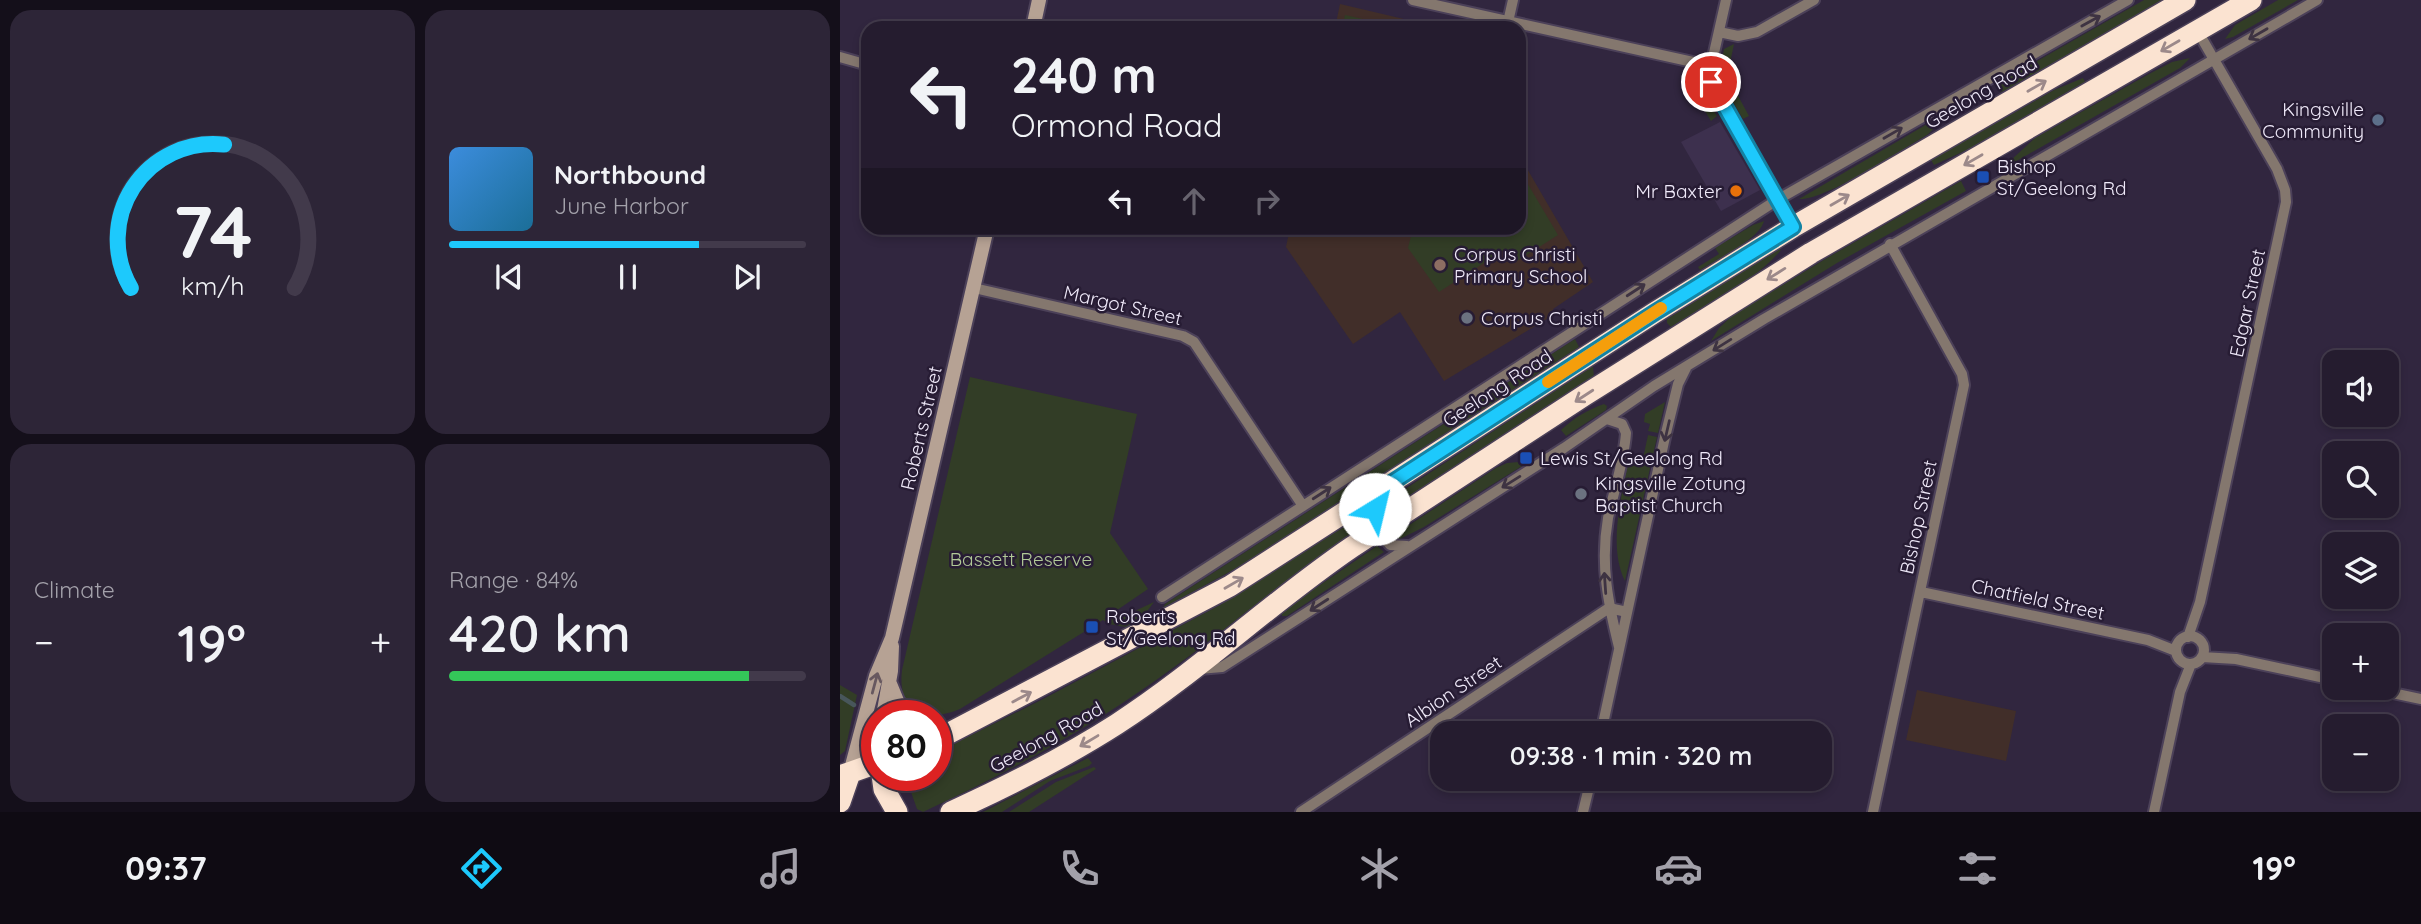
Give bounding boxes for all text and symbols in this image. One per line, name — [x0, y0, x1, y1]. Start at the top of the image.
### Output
one-way arrow — [2080, 14, 2101, 27]
one-way arrow — [2248, 27, 2268, 41]
one-way arrow — [2160, 40, 2181, 53]
text: 240 m — [1011, 44, 1157, 105]
icon: left — [896, 49, 987, 140]
street label: Geelong Road — [1921, 50, 2041, 134]
pin — [1681, 52, 1741, 112]
icon: arrive — [1692, 63, 1730, 101]
one-way arrow — [2026, 79, 2046, 93]
place label: Kingsville Community — [2262, 97, 2364, 143]
text: Ormond Road — [1011, 105, 1222, 145]
marker: Kingsville Community — [2370, 112, 2386, 128]
one-way arrow — [1883, 126, 1903, 140]
one-way arrow — [1963, 153, 1983, 167]
place label: Bishop St/Geelong Rd — [1997, 154, 2127, 200]
text: Northbound — [554, 158, 706, 191]
marker: Bishop St/Geelong Rd — [1975, 169, 1991, 185]
place label: Mr Baxter — [1635, 179, 1723, 203]
icon: left — [1102, 182, 1140, 220]
icon: ahead — [1175, 182, 1213, 220]
icon: right — [1248, 182, 1286, 220]
marker: Mr Baxter — [1728, 183, 1744, 199]
text: 74 — [173, 185, 252, 276]
text: June Harbor — [554, 191, 689, 220]
one-way arrow — [1829, 193, 1849, 207]
place label: Corpus Christi Primary School — [1454, 242, 1587, 288]
street label: Edgar Street — [2224, 247, 2270, 359]
marker: Corpus Christi Primary School — [1432, 257, 1448, 273]
icon: previous — [490, 258, 528, 296]
icon: pause — [609, 258, 647, 296]
icon: next — [728, 258, 766, 296]
one-way arrow — [1767, 268, 1787, 282]
text: km/h — [181, 270, 244, 301]
street label: Margot Street — [1061, 280, 1185, 330]
one-way arrow — [1626, 282, 1645, 297]
place label: Corpus Christi — [1481, 306, 1603, 330]
marker: Corpus Christi — [1459, 310, 1475, 326]
one-way arrow — [1713, 339, 1733, 353]
street label: Geelong Road — [1438, 344, 1556, 432]
map controls — [2322, 350, 2399, 791]
button: sound — [2322, 350, 2399, 427]
street label: Roberts Street — [895, 364, 947, 492]
one-way arrow — [1575, 388, 1594, 403]
one-way arrow — [1660, 419, 1673, 442]
button: search — [2322, 441, 2399, 518]
place label: Lewis St/Geelong Rd — [1540, 446, 1723, 470]
marker: Lewis St/Geelong Rd — [1518, 450, 1534, 466]
street label: Bishop Street — [1894, 458, 1942, 576]
place label: Kingsville Zotung Baptist Church — [1595, 471, 1746, 517]
position arrow — [1338, 472, 1412, 546]
one-way arrow — [1502, 474, 1521, 489]
one-way arrow — [1312, 486, 1331, 501]
marker: Kingsville Zotung Baptist Church — [1573, 486, 1589, 502]
button: layers — [2322, 532, 2399, 609]
park label: Bassett Reserve — [950, 547, 1092, 571]
text: Range · 84% — [449, 565, 578, 594]
one-way arrow — [1599, 572, 1612, 595]
street label: Chatfield Street — [1969, 573, 2107, 625]
text: Climate — [34, 575, 115, 604]
one-way arrow — [1223, 576, 1243, 590]
one-way arrow — [1310, 598, 1330, 612]
text: 420 km — [449, 600, 631, 665]
place label: Roberts St/Geelong Rd — [1106, 604, 1236, 650]
text: 19° — [177, 610, 246, 675]
text: − — [34, 618, 54, 666]
text: + — [370, 618, 391, 666]
marker: Roberts St/Geelong Rd — [1084, 619, 1100, 635]
button: + — [2322, 623, 2399, 700]
street label: Albion Street — [1400, 650, 1506, 732]
one-way arrow — [869, 673, 882, 695]
one-way arrow — [1011, 690, 1032, 703]
street label: Geelong Road — [985, 696, 1107, 778]
speed limit sign: 80 — [861, 700, 952, 791]
button: − — [2322, 714, 2399, 791]
one-way arrow — [1079, 734, 1099, 748]
text: 09:38 · 1 min · 320 m — [1510, 739, 1752, 772]
icon: directions — [457, 844, 506, 893]
icon: music — [756, 844, 805, 893]
icon: phone — [1055, 844, 1104, 893]
icon: climate — [1355, 844, 1404, 893]
icon: car — [1654, 844, 1703, 893]
icon: filters — [1953, 844, 2002, 893]
text: 09:37 — [125, 848, 206, 888]
text: 19° — [2253, 848, 2296, 888]

